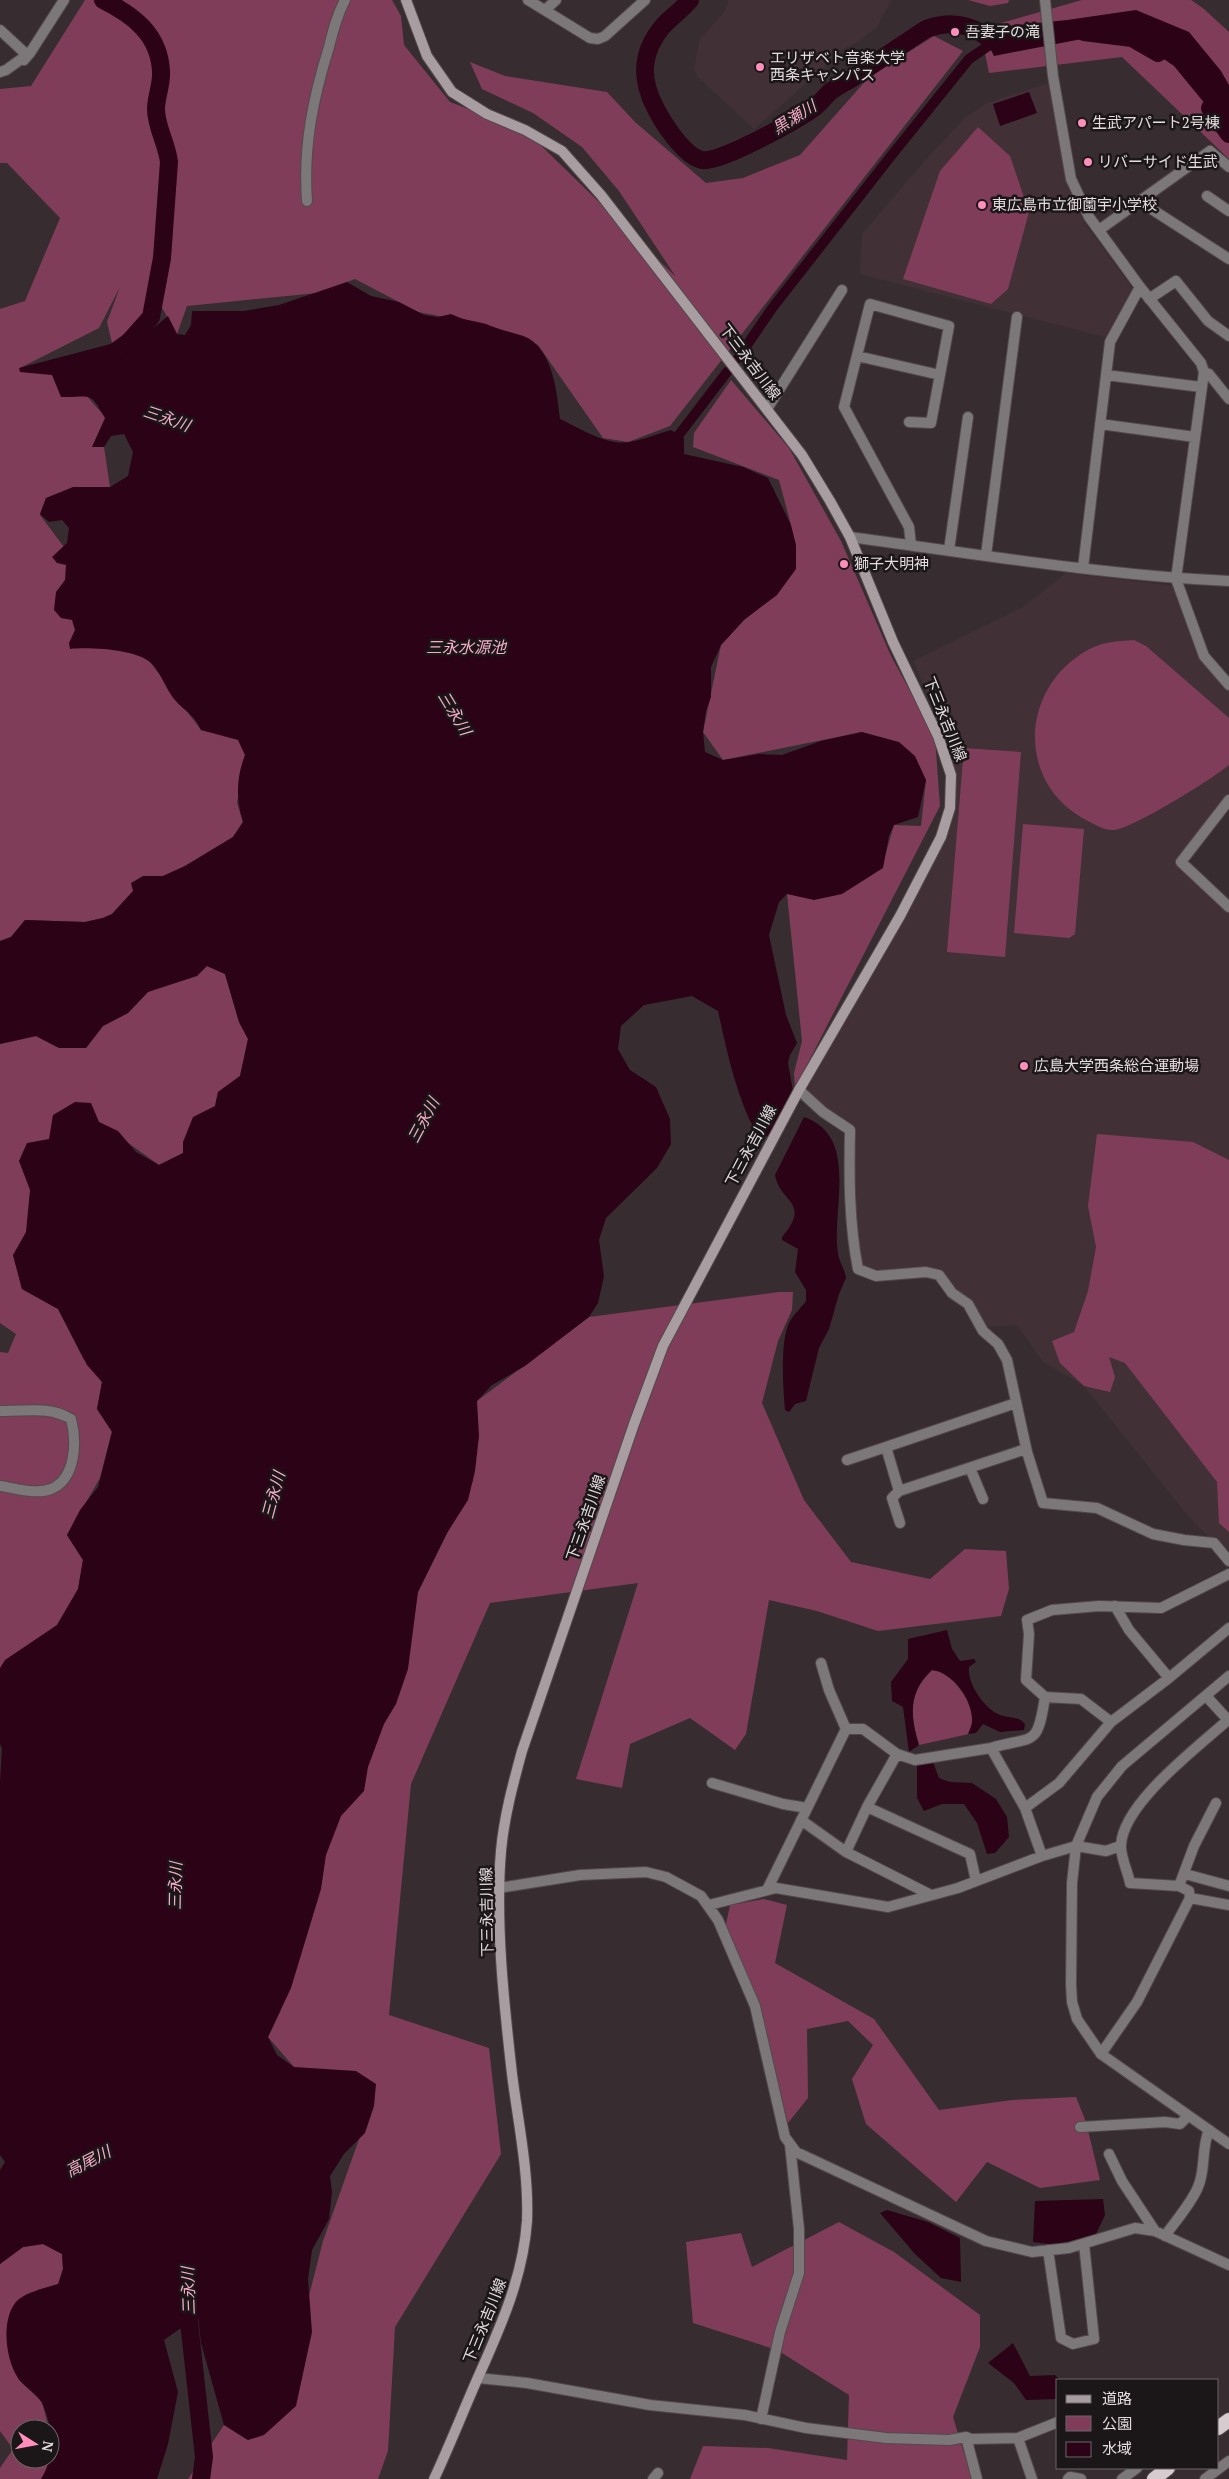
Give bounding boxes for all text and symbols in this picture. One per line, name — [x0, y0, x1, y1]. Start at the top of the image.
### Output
place label: 吾妻子の滝 — [965, 21, 1040, 41]
marker: 吾妻子の滝 — [949, 26, 961, 38]
place label: エリザベト音楽大学 西条キャンパス — [770, 47, 905, 84]
marker: エリザベト音楽大学 西条キャンパス — [754, 61, 766, 73]
water label: 黒瀬川 — [768, 94, 822, 139]
place label: 生武アパート2号棟 — [1092, 112, 1220, 132]
marker: 生武アパート2号棟 — [1076, 117, 1088, 129]
place label: リバーサイド生武 — [1098, 151, 1218, 171]
marker: リバーサイド生武 — [1082, 156, 1094, 168]
place label: 東広島市立御薗宇小学校 — [992, 194, 1157, 214]
marker: 東広島市立御薗宇小学校 — [976, 199, 988, 211]
street label: 下三永吉川線 — [716, 319, 786, 403]
water label: 三永川 — [141, 400, 195, 437]
place label: 獅子大明神 — [854, 553, 929, 573]
marker: 獅子大明神 — [838, 558, 850, 570]
water label: 三永水源池 — [426, 636, 508, 658]
street label: 下三永吉川線 — [920, 673, 972, 764]
water label: 三永川 — [433, 687, 478, 741]
place label: 広島大学西条総合運動場 — [1034, 1055, 1199, 1075]
marker: 広島大学西条総合運動場 — [1018, 1060, 1030, 1072]
water label: 三永川 — [402, 1092, 445, 1146]
street label: 下三永吉川線 — [720, 1101, 780, 1190]
water label: 三永川 — [256, 1467, 290, 1521]
street label: 下三永吉川線 — [561, 1472, 609, 1563]
water label: 三永川 — [164, 1860, 186, 1910]
street label: 下三永吉川線 — [475, 1867, 497, 1957]
water label: 高尾川 — [62, 2139, 116, 2182]
water label: 三永川 — [176, 2265, 200, 2315]
street label: 下三永吉川線 — [458, 2275, 510, 2366]
legend — [1056, 2379, 1219, 2469]
text: 道路 — [1102, 2388, 1132, 2408]
text: 公園 — [1102, 2413, 1132, 2433]
north arrow — [10, 2419, 60, 2469]
text: 水域 — [1102, 2438, 1132, 2458]
text: N — [38, 2440, 59, 2454]

